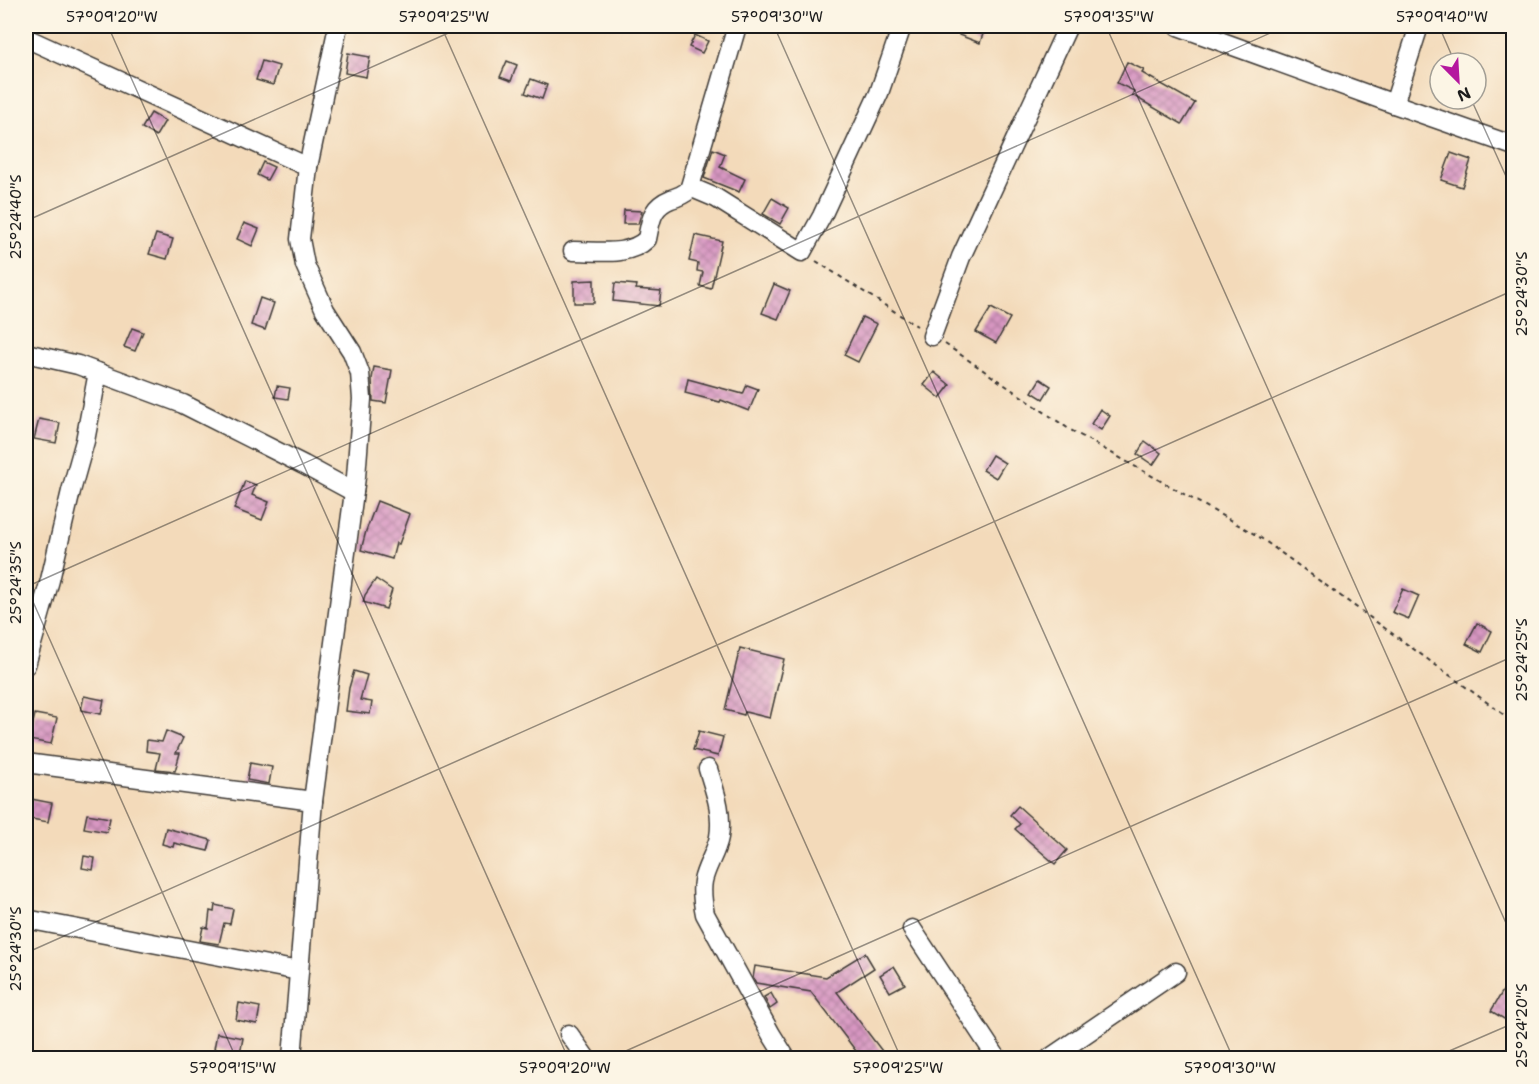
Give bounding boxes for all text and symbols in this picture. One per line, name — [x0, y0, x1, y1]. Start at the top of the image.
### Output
text: 57°09'20"W — [66, 7, 158, 27]
text: 57°09'25"W — [399, 7, 489, 27]
text: 57°09'30"W — [731, 7, 823, 27]
text: 57°09'35"W — [1064, 7, 1154, 27]
text: 57°09'40"W — [1396, 7, 1488, 27]
north arrow — [1428, 51, 1488, 111]
text: N — [1454, 82, 1474, 106]
text: 25°24'40"S — [6, 174, 26, 260]
text: 25°24'30"S — [1512, 251, 1532, 337]
text: 25°24'35"S — [6, 541, 26, 625]
text: 25°24'25"S — [1512, 618, 1532, 702]
text: 25°24'30"S — [6, 906, 26, 992]
text: 25°24'20"S — [1512, 983, 1532, 1069]
text: 57°09'15"W — [190, 1058, 276, 1078]
text: 57°09'20"W — [519, 1058, 611, 1078]
text: 57°09'25"W — [853, 1058, 943, 1078]
text: 57°09'30"W — [1184, 1058, 1276, 1078]

